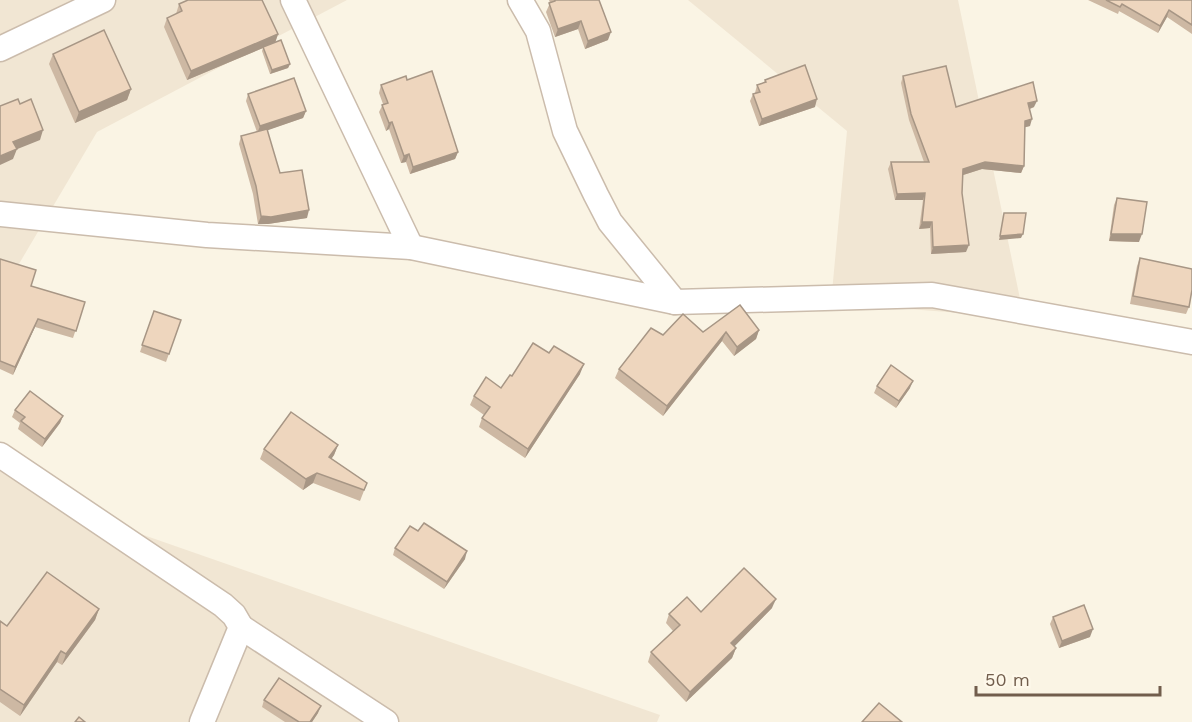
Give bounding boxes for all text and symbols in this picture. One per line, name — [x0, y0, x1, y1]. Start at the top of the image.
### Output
scale bar — [976, 659, 1160, 697]
text: 50 m — [985, 669, 1030, 690]

